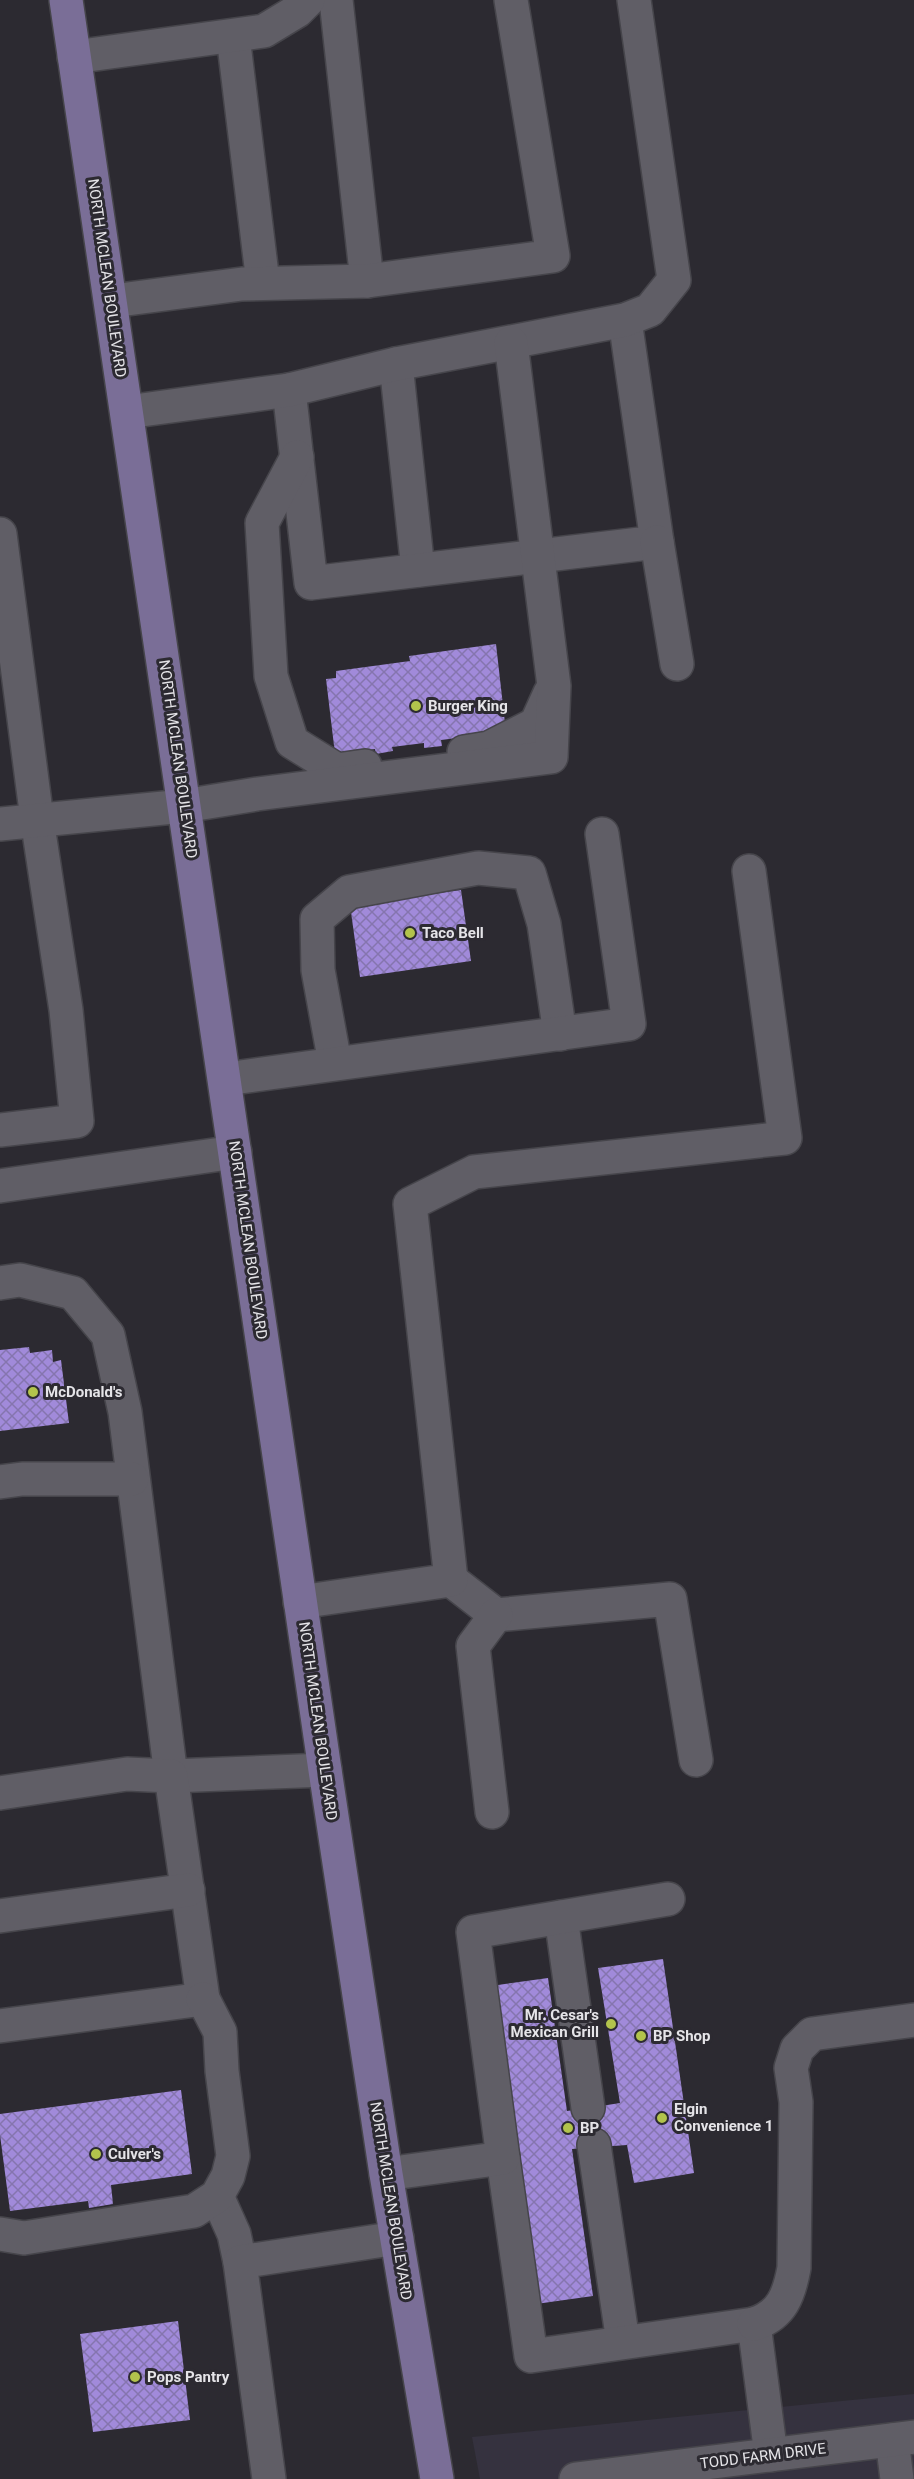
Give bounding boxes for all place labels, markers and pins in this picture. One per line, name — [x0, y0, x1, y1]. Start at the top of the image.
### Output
place label: Burger King — [428, 697, 508, 715]
marker: Burger King — [409, 699, 423, 713]
place label: Taco Bell — [422, 924, 484, 942]
marker: Taco Bell — [403, 926, 417, 940]
place label: McDonald's — [45, 1383, 123, 1401]
marker: McDonald's — [26, 1385, 40, 1399]
place label: Mr. Cesar's Mexican Grill — [511, 2006, 599, 2041]
marker: Mr. Cesar's Mexican Grill — [604, 2017, 618, 2031]
place label: BP Shop — [653, 2027, 711, 2045]
marker: BP Shop — [634, 2029, 648, 2043]
place label: Elgin Convenience 1 — [674, 2100, 773, 2135]
marker: Elgin Convenience 1 — [655, 2111, 669, 2125]
place label: BP — [580, 2119, 600, 2137]
marker: BP — [561, 2121, 575, 2135]
place label: Culver's — [108, 2145, 161, 2163]
marker: Culver's — [89, 2147, 103, 2161]
place label: Pops Pantry — [147, 2368, 230, 2386]
marker: Pops Pantry — [128, 2370, 142, 2384]

